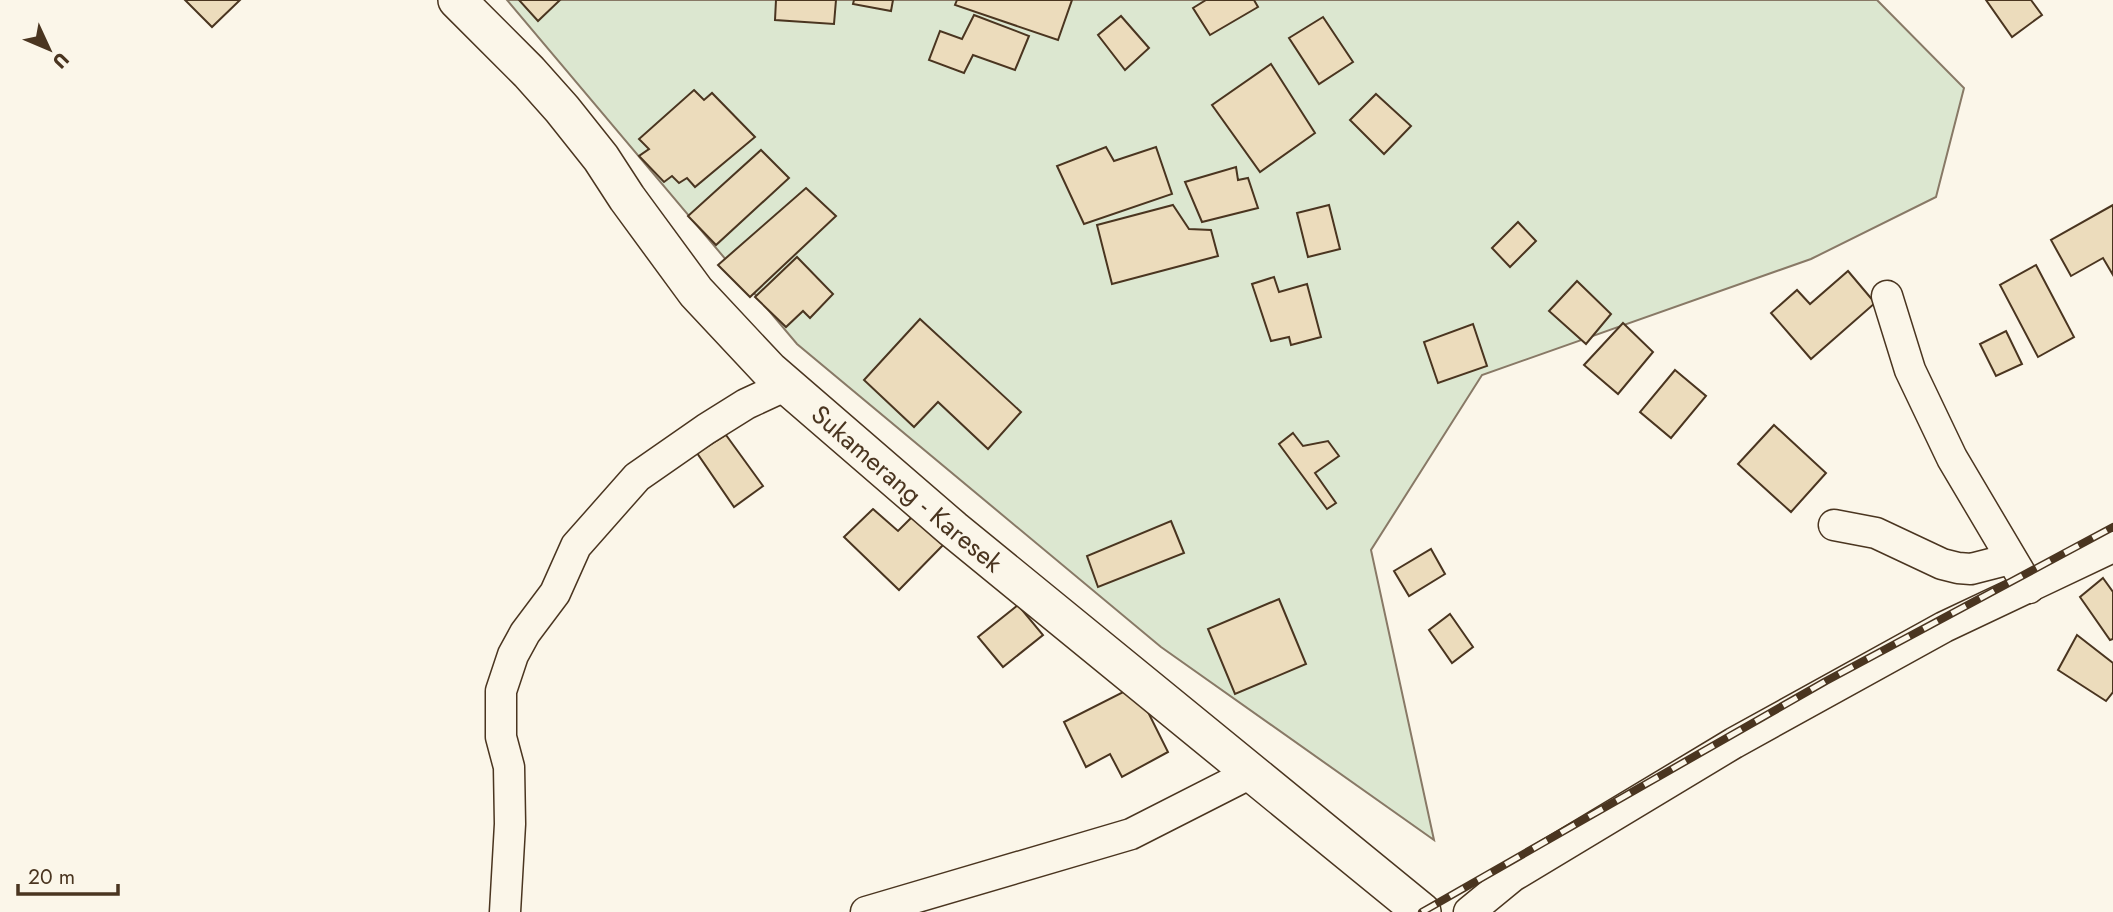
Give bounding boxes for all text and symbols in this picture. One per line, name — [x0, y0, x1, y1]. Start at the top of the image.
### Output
north arrow — [14, 14, 84, 84]
text: U — [47, 46, 75, 75]
street label: Sukamerang - Karesek — [803, 396, 1011, 581]
scale bar — [18, 852, 117, 896]
text: 20 m — [28, 862, 75, 892]

